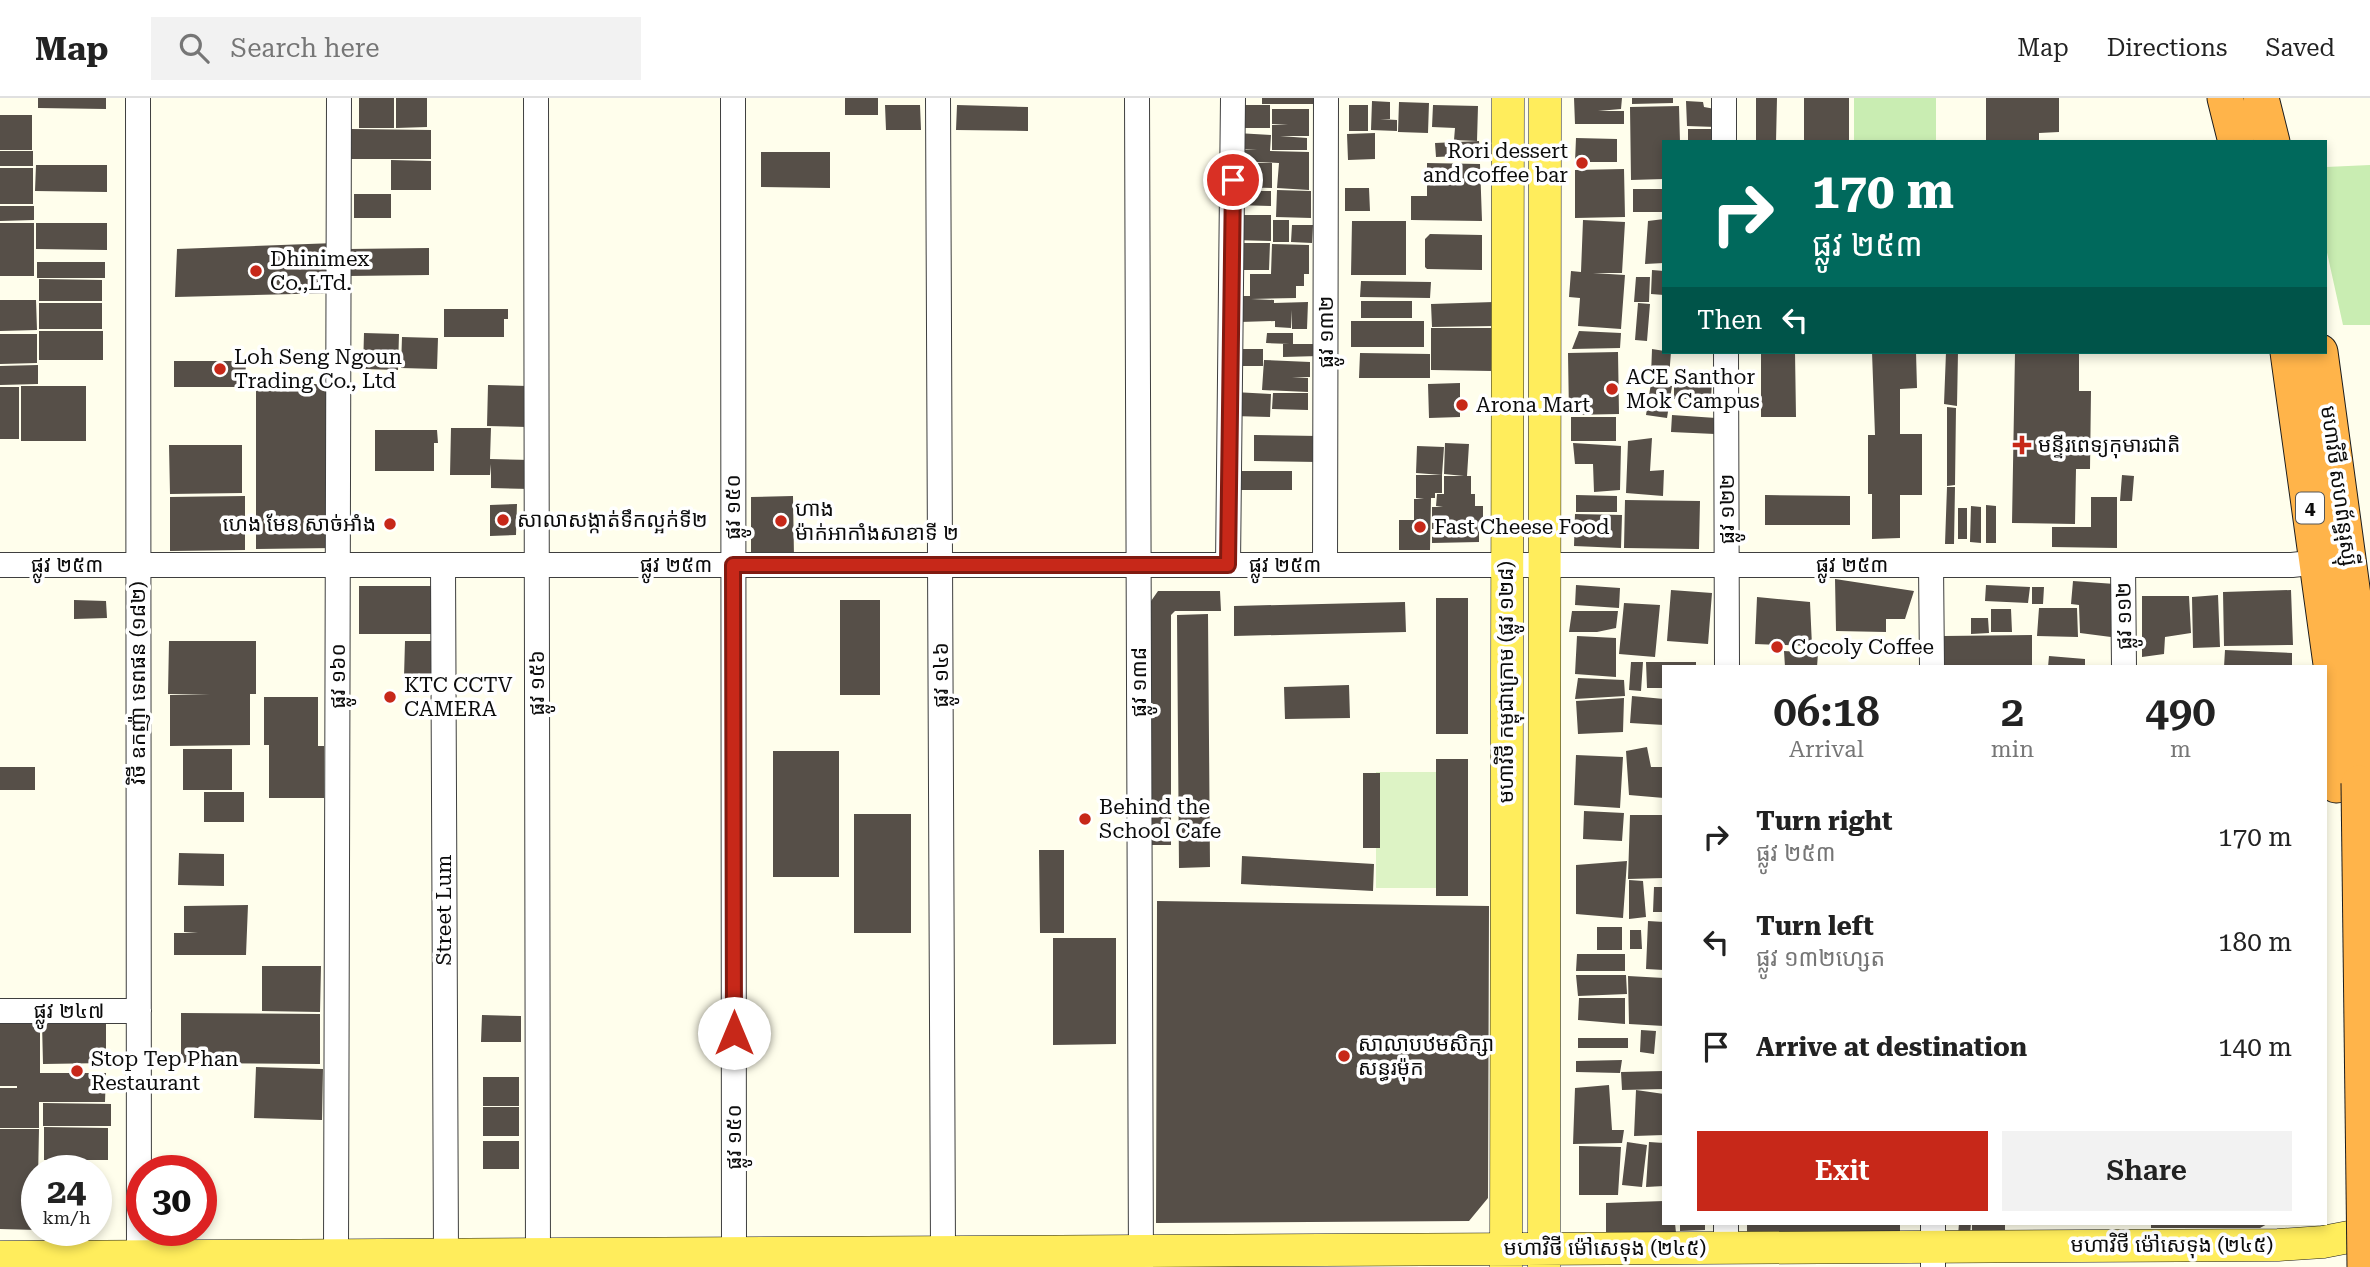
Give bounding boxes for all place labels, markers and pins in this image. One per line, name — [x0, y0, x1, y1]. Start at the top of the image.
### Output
place label: Rori dessert and coffee bar — [1423, 139, 1568, 187]
pin — [1203, 150, 1263, 210]
marker: Rori dessert and coffee bar — [1574, 155, 1590, 171]
place label: Dhinimex Co.,LTd. — [270, 247, 369, 295]
marker: Dhinimex Co.,LTd. — [248, 263, 264, 279]
place label: Loh Seng Ngoun Trading Co., Ltd — [234, 345, 403, 393]
marker: Loh Seng Ngoun Trading Co., Ltd — [212, 361, 228, 377]
place label: ACE Santhor Mok Campus — [1626, 365, 1760, 413]
marker: ACE Santhor Mok Campus — [1604, 381, 1620, 397]
place label: Arona Mart — [1476, 393, 1590, 417]
marker: Arona Mart — [1454, 397, 1470, 413]
place label: មន្ទីរពេទ្យកុមារជាតិ — [2038, 433, 2180, 459]
marker: មន្ទីរពេទ្យកុមារជាតិ — [2012, 435, 2032, 455]
place label: ហាង ម៉ាក់អាកាំងសាខាទី ២ — [795, 497, 959, 545]
place label: សាលាសង្កាត់ទឹកល្អក់ទី២ — [517, 508, 707, 534]
place label: ហេង មែន សាច់អាំង — [222, 512, 376, 536]
marker: សាលាសង្កាត់ទឹកល្អក់ទី២ — [495, 512, 511, 528]
marker: ហាង ម៉ាក់អាកាំងសាខាទី ២ — [773, 513, 789, 529]
place label: Fast Cheese Food — [1434, 515, 1610, 539]
marker: ហេង មែន សាច់អាំង — [382, 516, 398, 532]
marker: Fast Cheese Food — [1412, 519, 1428, 535]
place label: Cocoly Coffee — [1791, 635, 1934, 659]
marker: Cocoly Coffee — [1769, 639, 1785, 655]
place label: KTC CCTV CAMERA — [404, 673, 513, 721]
marker: KTC CCTV CAMERA — [382, 689, 398, 705]
place label: Behind the School Cafe — [1099, 795, 1221, 843]
marker: Behind the School Cafe — [1077, 811, 1093, 827]
place label: សាលាបឋមសិក្សា សន្ធរម៉ុក — [1358, 1032, 1494, 1082]
place label: Stop Tep Phan Restaurant — [91, 1047, 239, 1095]
marker: សាលាបឋមសិក្សា សន្ធរម៉ុក — [1336, 1048, 1352, 1064]
marker: Stop Tep Phan Restaurant — [69, 1063, 85, 1079]

